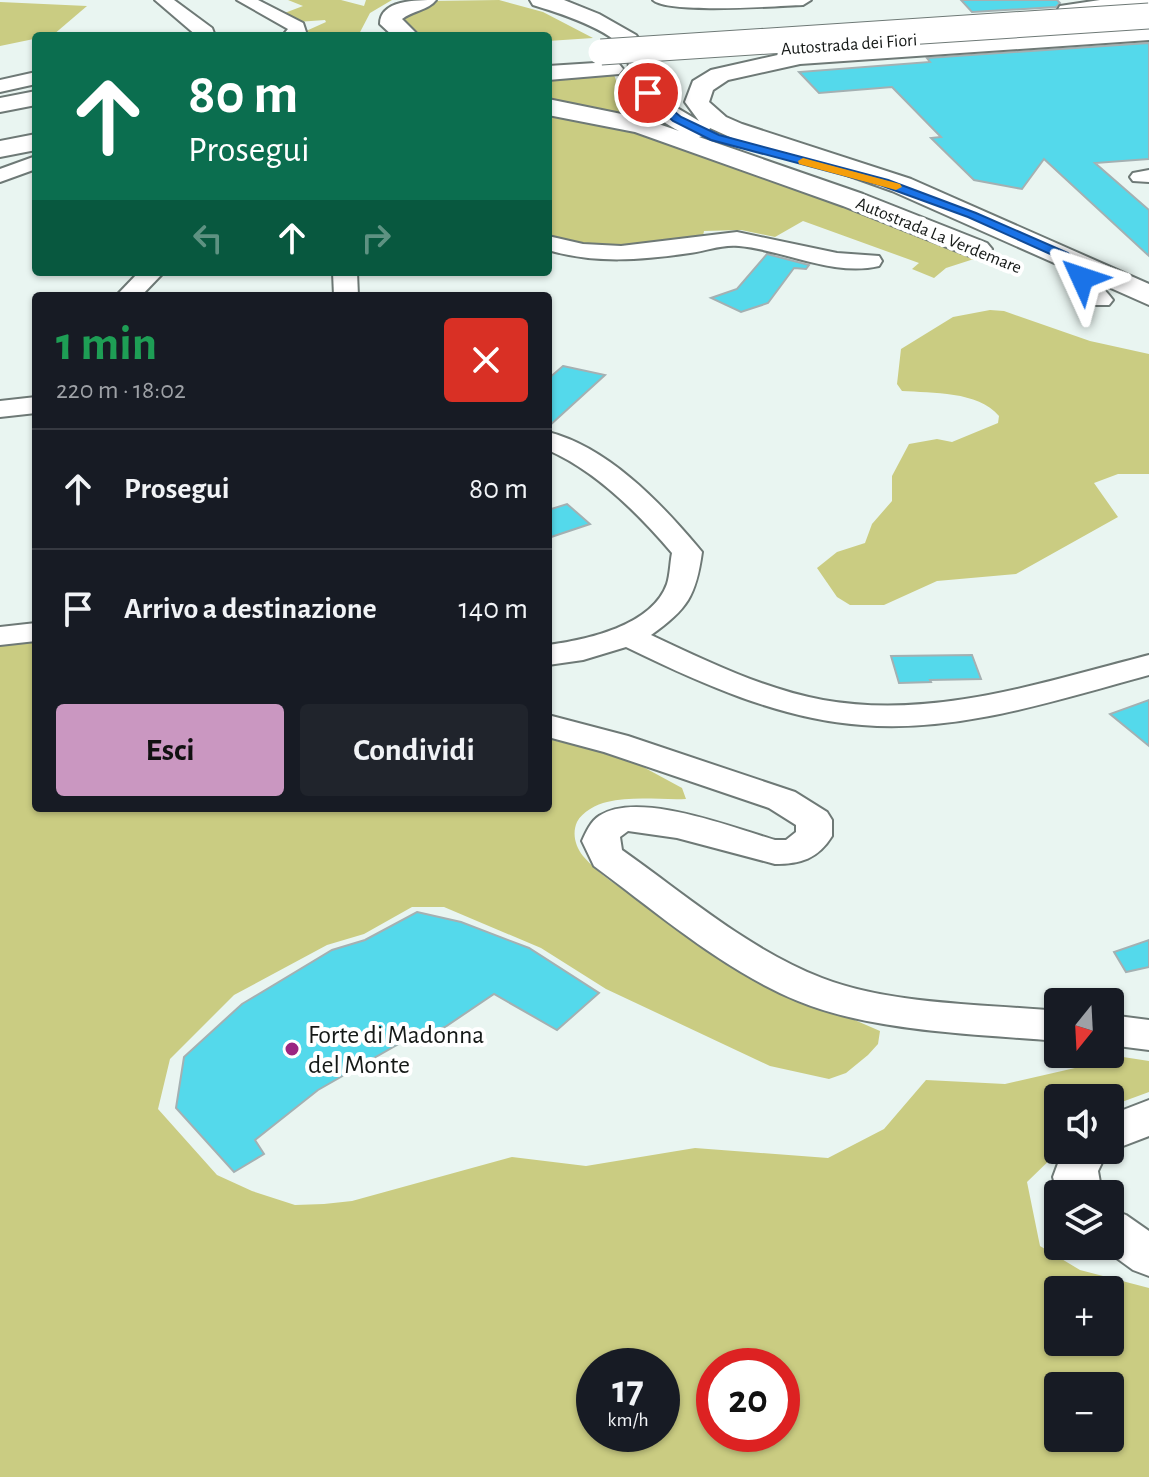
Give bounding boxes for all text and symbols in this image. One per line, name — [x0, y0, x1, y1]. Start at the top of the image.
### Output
street label: Autostrada dei Fiori — [780, 31, 918, 59]
pin — [614, 59, 682, 127]
icon: ahead — [56, 64, 160, 168]
text: 80 m — [188, 67, 298, 123]
icon: arrive — [626, 71, 670, 115]
text: Prosegui — [188, 132, 310, 168]
street label: Autostrada La Verdemare — [853, 194, 1024, 277]
icon: left — [186, 216, 230, 260]
icon: ahead — [270, 216, 314, 260]
icon: right — [354, 216, 398, 260]
position arrow — [1040, 236, 1124, 320]
button: close — [444, 318, 528, 402]
text: 1 min — [56, 321, 157, 369]
text: 220 m · 18:02 — [56, 377, 186, 403]
icon: ahead — [56, 467, 100, 511]
text: Prosegui — [124, 474, 230, 504]
text: 80 m — [469, 474, 528, 504]
icon: arrive — [56, 587, 100, 631]
text: Arrivo a destinazione — [124, 594, 377, 624]
text: 140 m — [458, 594, 528, 624]
button: Esci — [56, 704, 284, 796]
button: Condividi — [300, 704, 528, 796]
north arrow — [1044, 988, 1124, 1068]
map controls — [1044, 988, 1124, 1452]
place label: Forte di Madonna del Monte — [308, 1022, 484, 1078]
marker: Forte di Madonna del Monte — [283, 1040, 301, 1058]
button: sound — [1044, 1084, 1124, 1164]
button: layers — [1044, 1180, 1124, 1260]
button: + — [1044, 1276, 1124, 1356]
speed limit sign: 20 — [696, 1348, 800, 1452]
text: 17 — [612, 1370, 644, 1410]
button: − — [1044, 1372, 1124, 1452]
text: km/h — [607, 1410, 649, 1430]

